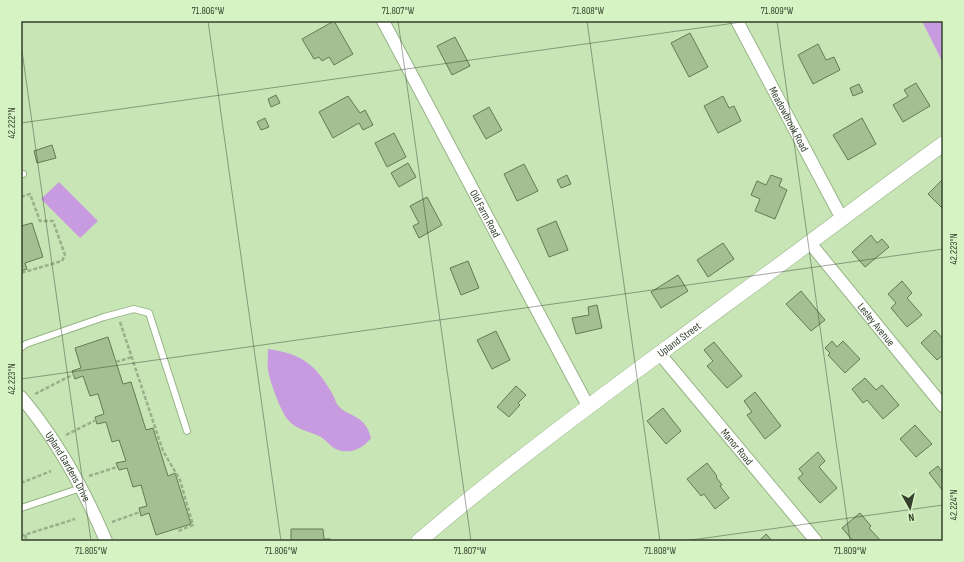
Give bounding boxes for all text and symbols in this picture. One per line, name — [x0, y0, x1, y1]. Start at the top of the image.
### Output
text: 71.806°W — [192, 5, 225, 17]
text: 71.807°W — [382, 5, 415, 17]
text: 71.808°W — [572, 5, 605, 17]
text: 71.809°W — [761, 5, 794, 17]
street label: Meadowbrook Road — [767, 84, 812, 154]
text: 42.222°N — [6, 107, 18, 139]
street label: Old Farm Road — [467, 187, 504, 240]
text: 42.223°N — [948, 233, 960, 265]
street label: Lesley Avenue — [855, 300, 898, 348]
street label: Upland Street — [655, 319, 704, 360]
text: 42.223°N — [6, 363, 18, 395]
street label: Manor Road — [718, 426, 756, 468]
street label: Upland Gardens Drive — [43, 429, 93, 503]
north arrow — [890, 488, 930, 528]
text: 42.224°N — [948, 490, 960, 520]
text: N — [907, 511, 915, 524]
text: 71.805°W — [75, 545, 107, 557]
text: 71.806°W — [265, 545, 298, 557]
text: 71.807°W — [454, 545, 487, 557]
text: 71.808°W — [644, 545, 677, 557]
text: 71.809°W — [834, 545, 867, 557]

